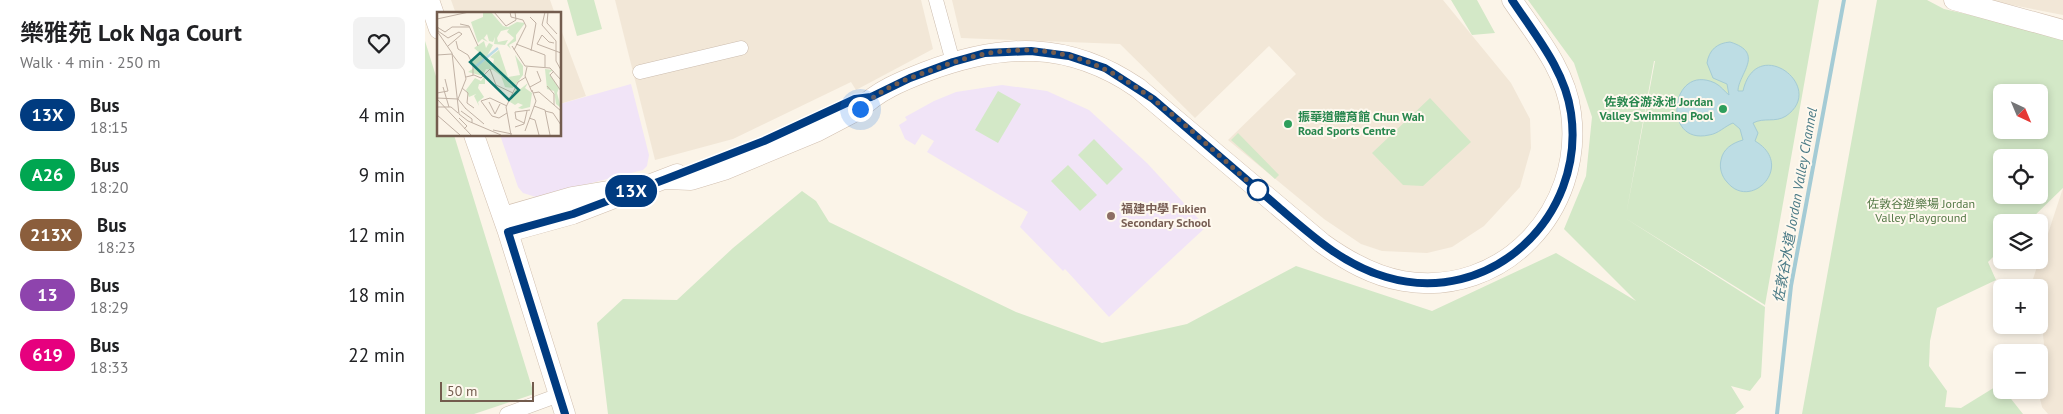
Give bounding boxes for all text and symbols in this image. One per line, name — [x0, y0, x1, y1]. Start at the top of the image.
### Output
inset map — [437, 12, 561, 136]
text: 樂雅苑 Lok Nga Court — [20, 17, 242, 48]
button: heart — [353, 17, 405, 69]
text: Walk · 4 min · 250 m — [20, 52, 160, 72]
north arrow — [1993, 84, 2047, 139]
map controls — [1993, 84, 2048, 399]
text: Bus — [90, 93, 119, 117]
place label: 佐敦谷游泳池 Jordan Valley Swimming Pool — [1599, 94, 1713, 123]
your location — [848, 97, 873, 122]
text: 13X — [32, 103, 63, 126]
text: 4 min — [359, 103, 405, 127]
marker: 佐敦谷游泳池 Jordan Valley Swimming Pool — [1717, 103, 1729, 115]
water label: 佐敦谷水道 Jordan Valley Channel — [1769, 106, 1821, 304]
place label: 振華道體育館 Chun Wah Road Sports Centre — [1298, 109, 1424, 138]
text: 18:15 — [90, 117, 128, 137]
marker: 振華道體育館 Chun Wah Road Sports Centre — [1282, 118, 1294, 130]
button: locate — [1993, 149, 2048, 204]
text: Bus — [90, 153, 119, 177]
text: A26 — [32, 163, 63, 186]
text: 9 min — [359, 163, 405, 187]
line badge: 13X — [602, 175, 660, 207]
text: 18:20 — [90, 177, 128, 197]
text: 13X — [615, 179, 647, 202]
unlabelled marker — [1247, 179, 1269, 201]
park label: 佐敦谷遊樂場 Jordan Valley Playground — [1867, 196, 1975, 225]
place label: 福建中學 Fukien Secondary School — [1121, 201, 1211, 230]
marker: 福建中學 Fukien Secondary School — [1105, 210, 1117, 222]
text: Bus — [97, 213, 127, 237]
button: layers — [1993, 214, 2048, 269]
text: 213X — [30, 223, 72, 246]
text: 12 min — [348, 223, 405, 247]
text: 18:23 — [97, 237, 135, 257]
text: Bus — [90, 273, 119, 297]
button: + — [1993, 279, 2048, 334]
text: 13 — [37, 283, 58, 306]
text: 18 min — [348, 283, 405, 307]
text: 18:29 — [90, 297, 128, 317]
text: Bus — [90, 333, 119, 357]
text: 619 — [32, 343, 63, 366]
text: 22 min — [348, 343, 405, 367]
button: − — [1993, 344, 2048, 399]
text: 18:33 — [90, 357, 128, 377]
scale bar — [440, 379, 534, 402]
text: 50 m — [447, 382, 477, 400]

